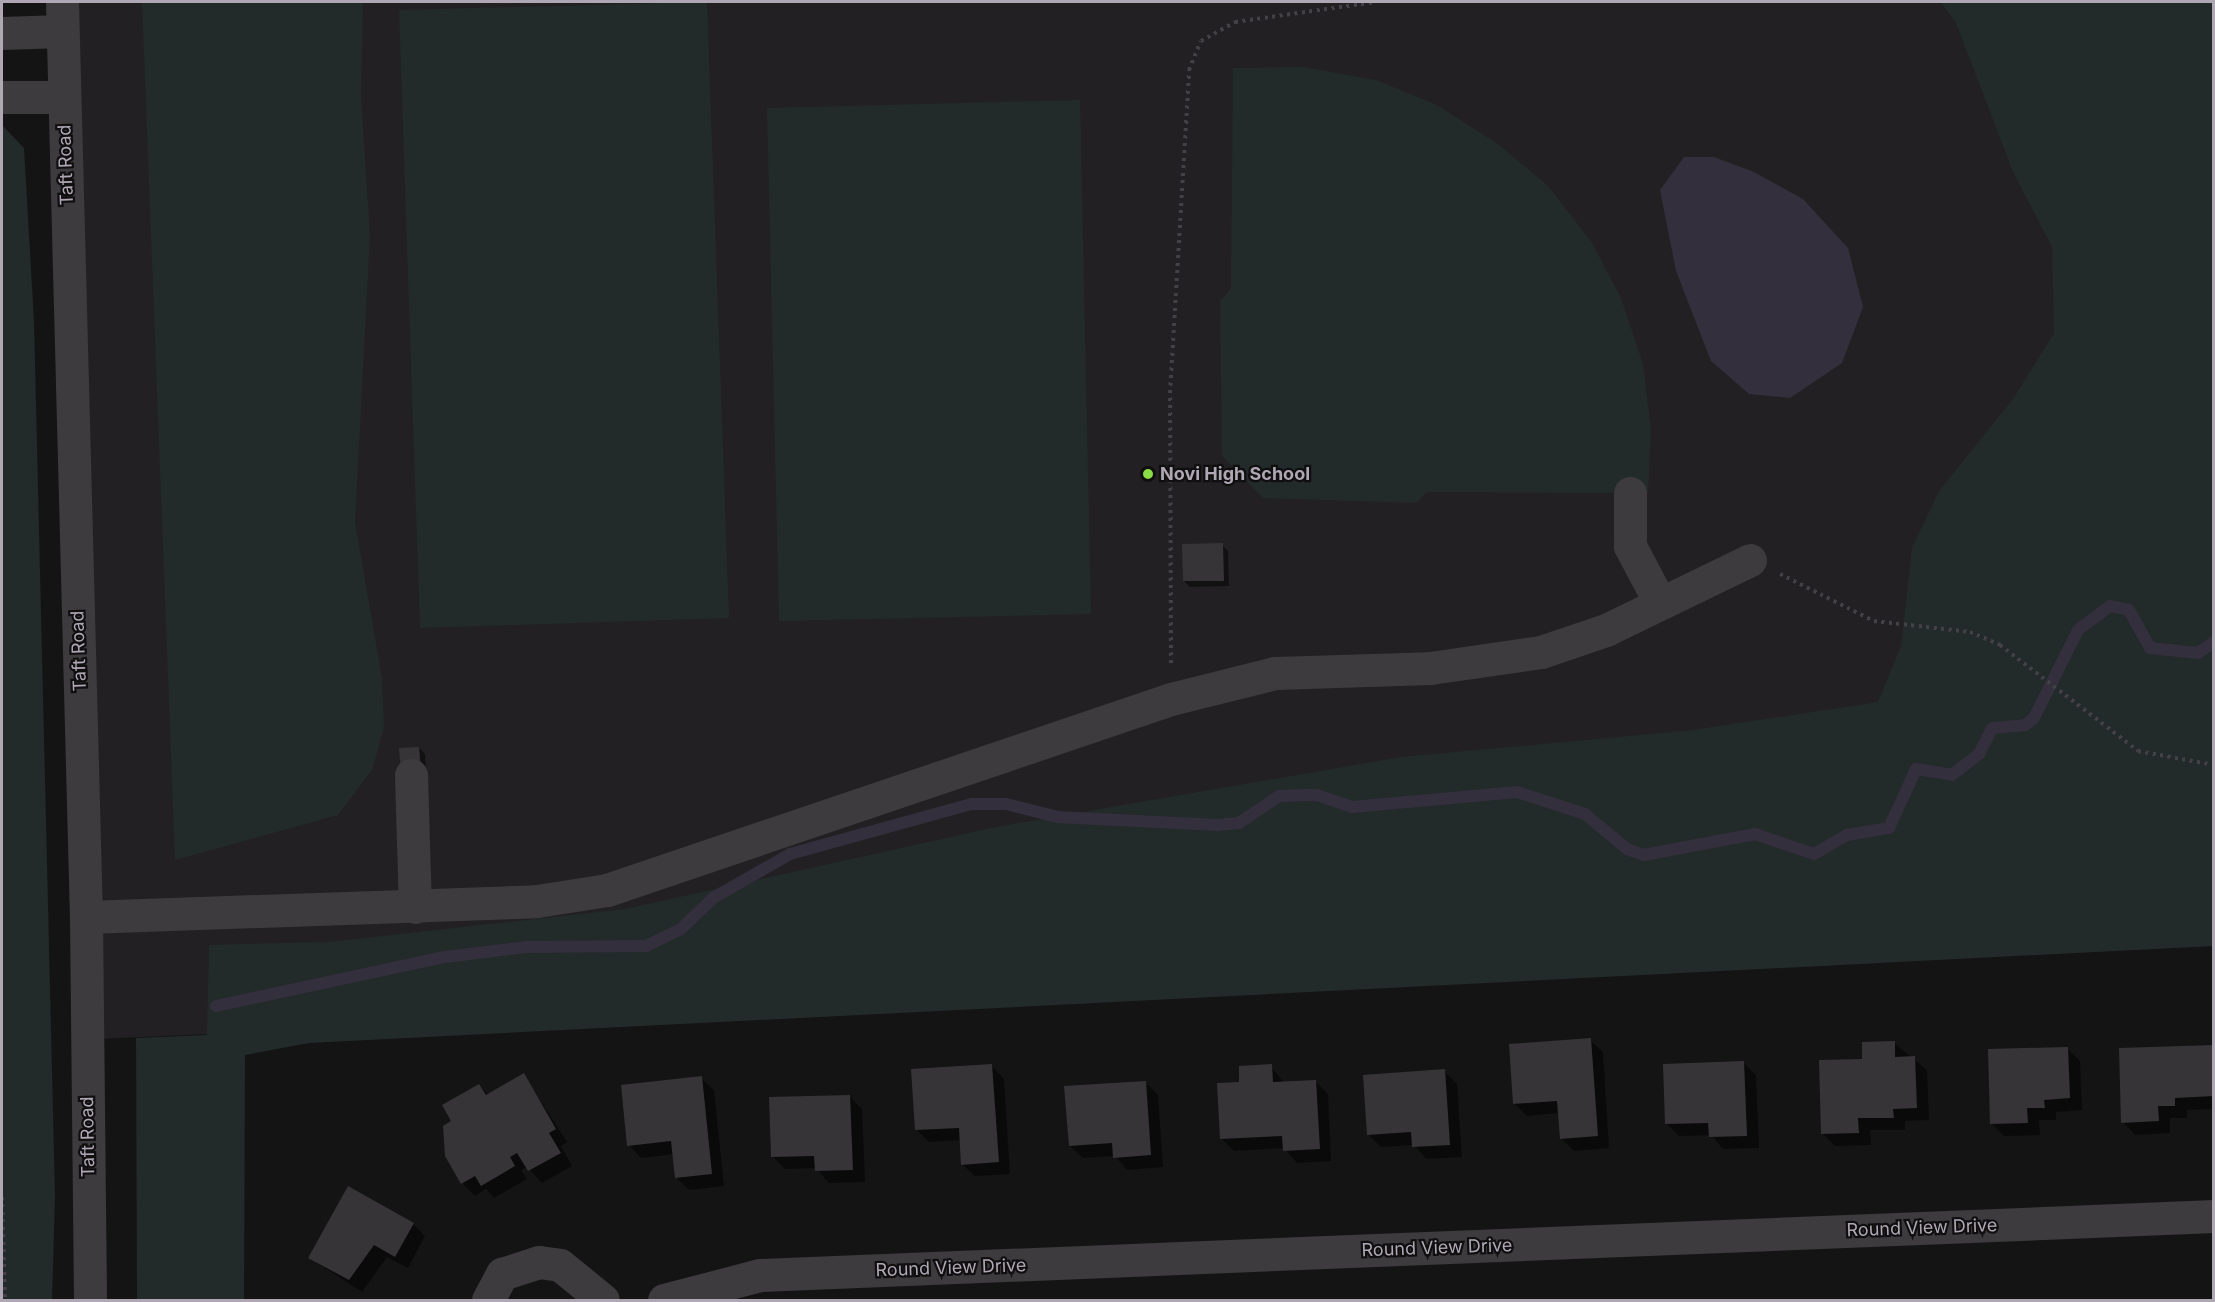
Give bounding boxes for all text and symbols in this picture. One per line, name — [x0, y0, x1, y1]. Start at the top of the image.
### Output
street label: Taft Road — [54, 124, 78, 206]
place label: Novi High School — [1160, 463, 1310, 485]
marker: Novi High School — [1141, 467, 1155, 481]
street label: Taft Road — [67, 610, 91, 692]
street label: Taft Road — [76, 1096, 100, 1178]
street label: Round View Drive — [1846, 1215, 1998, 1241]
street label: Round View Drive — [1361, 1235, 1513, 1261]
street label: Round View Drive — [875, 1255, 1027, 1281]

